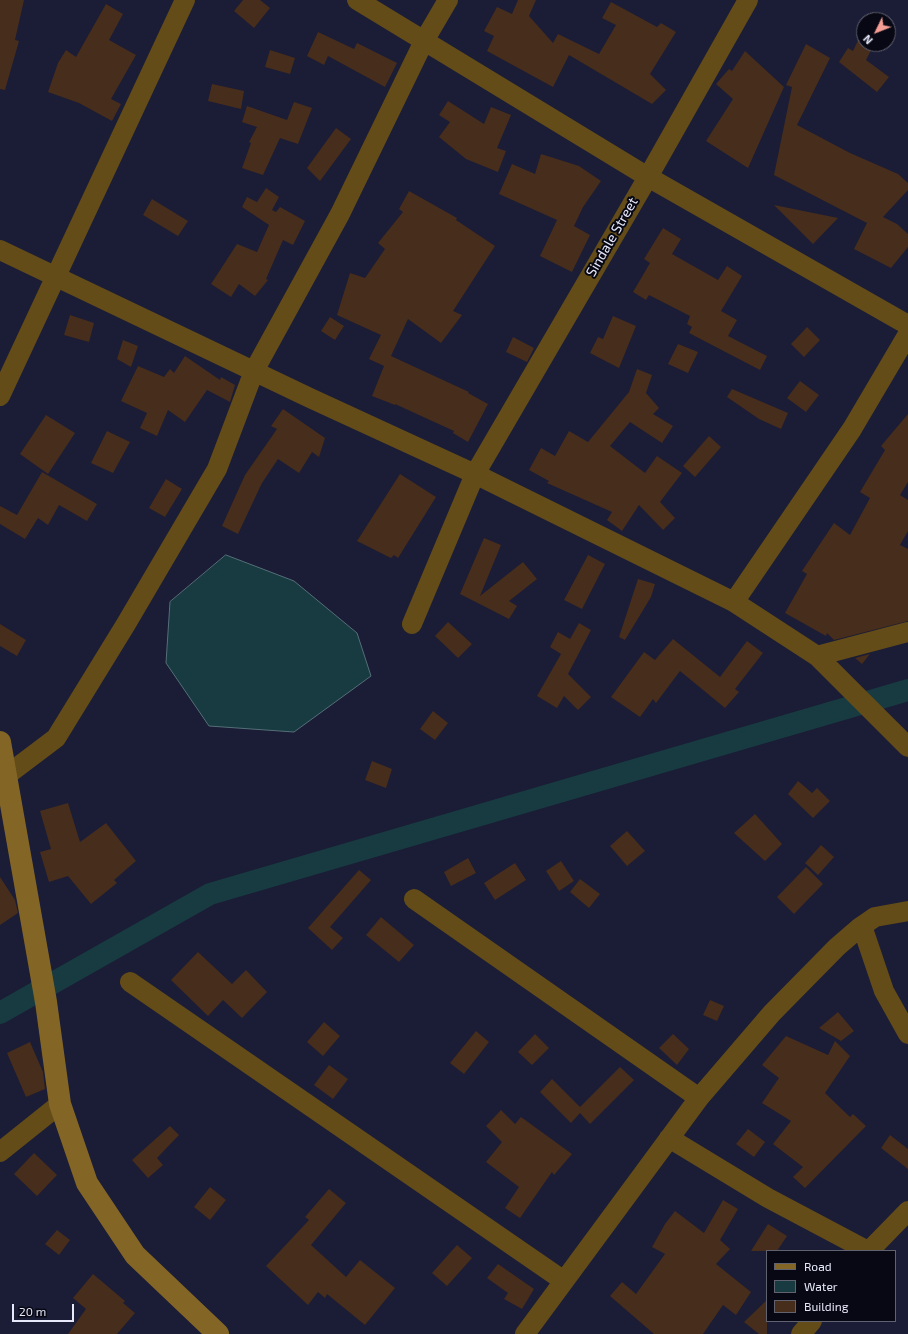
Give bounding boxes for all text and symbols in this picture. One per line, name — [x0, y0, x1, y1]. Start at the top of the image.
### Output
north arrow — [856, 12, 896, 52]
text: N — [860, 33, 875, 47]
street label: Sindale Street — [583, 194, 641, 280]
legend — [766, 1250, 896, 1322]
text: Road — [804, 1259, 832, 1273]
text: Water — [804, 1279, 838, 1293]
scale bar — [14, 1296, 76, 1322]
text: Building — [804, 1299, 848, 1313]
text: 20 m — [19, 1304, 46, 1318]

